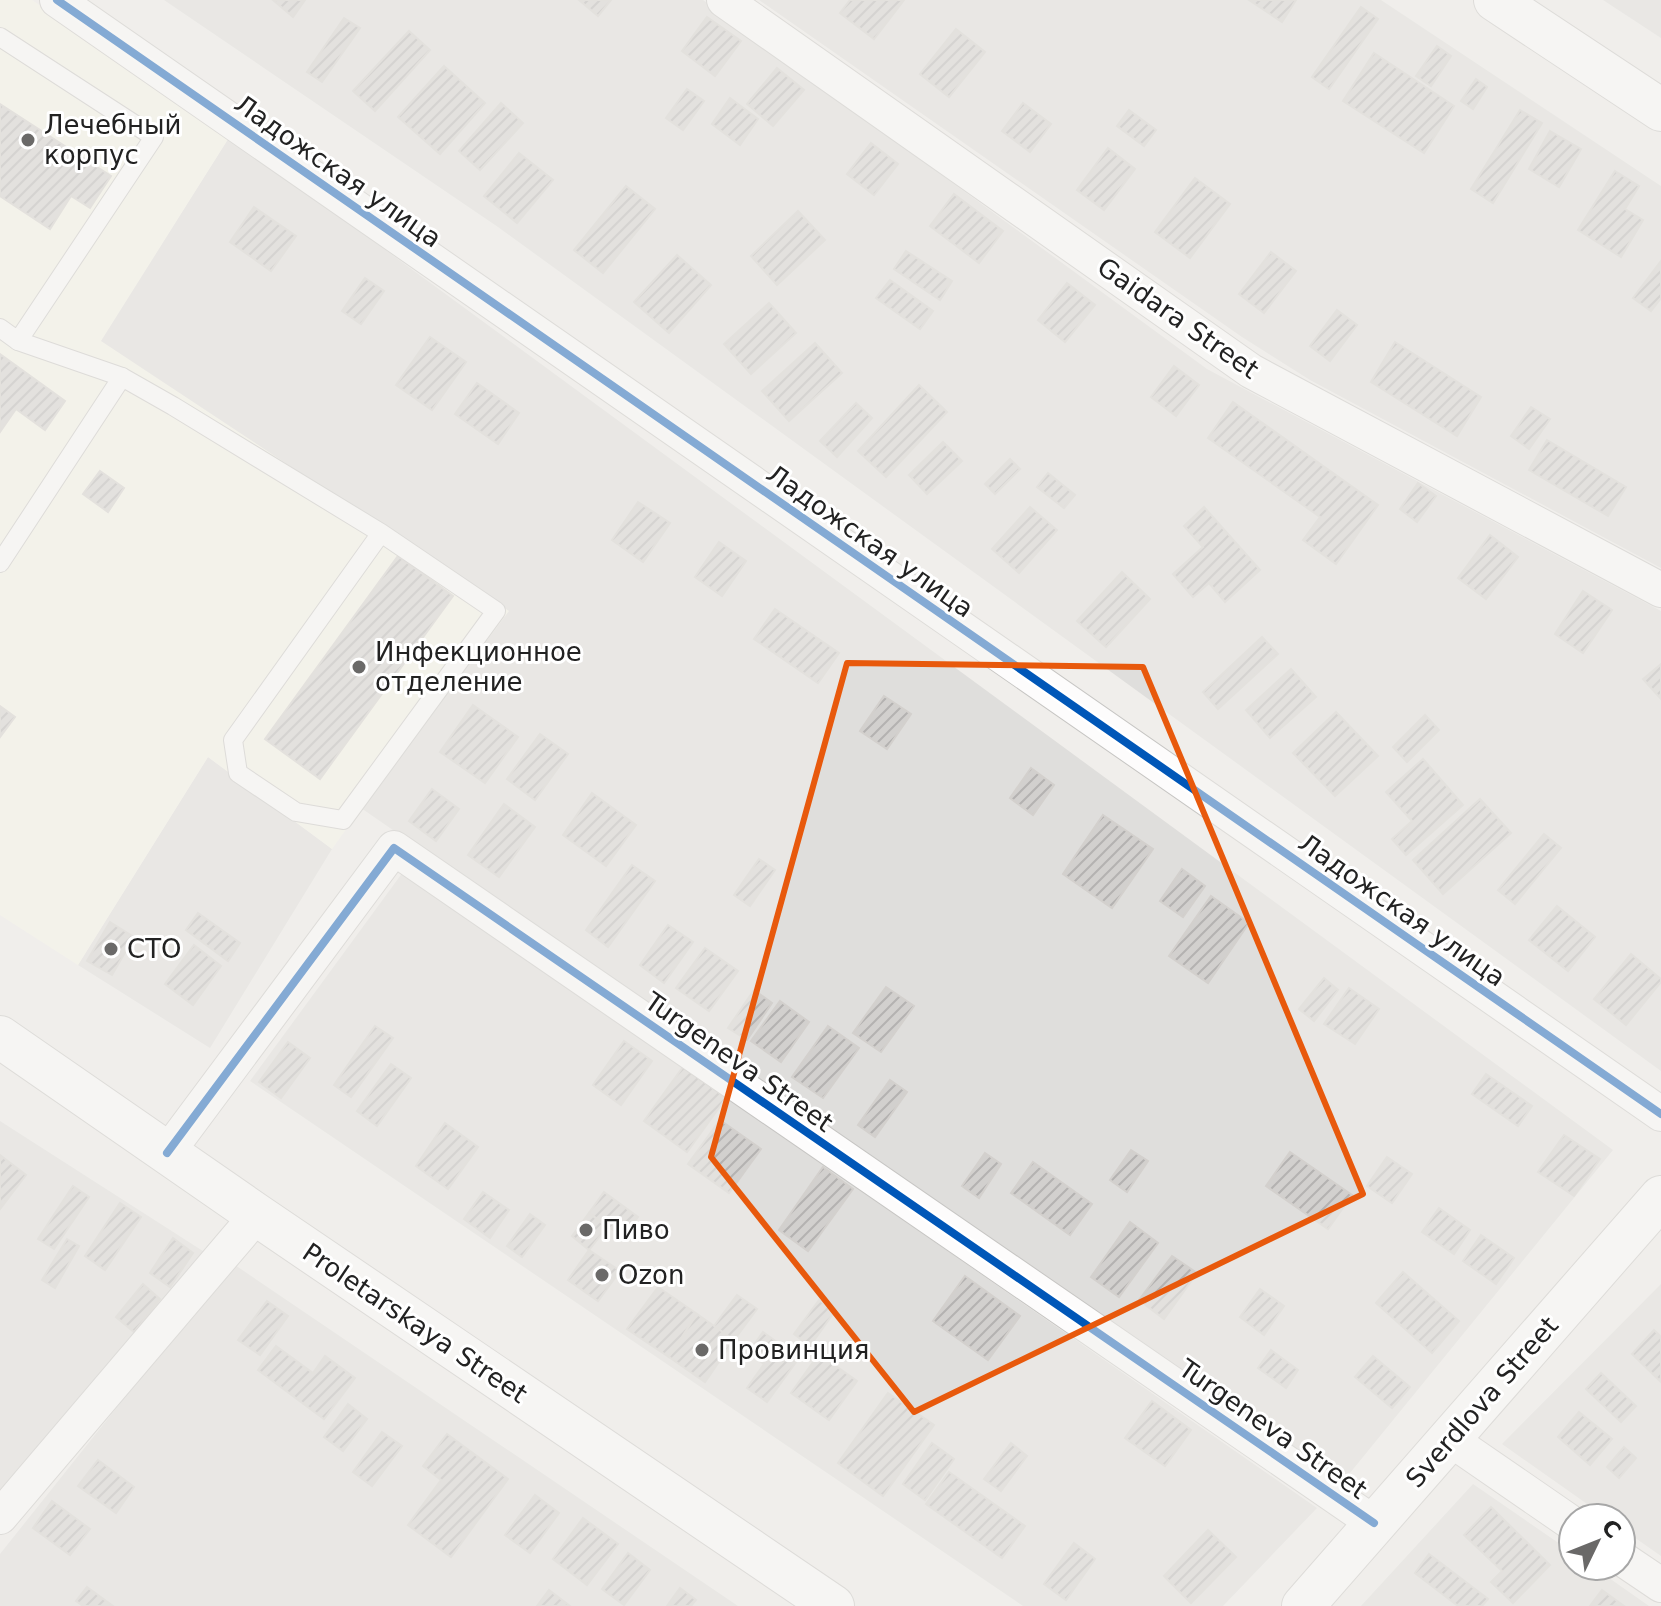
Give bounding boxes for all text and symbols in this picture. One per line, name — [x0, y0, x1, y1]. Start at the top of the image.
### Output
street label: Ладожская улица — [229, 88, 447, 254]
place label: Лечебный корпус — [44, 110, 181, 170]
marker: Лечебный корпус — [19, 131, 37, 149]
street label: Gaidara Street — [1092, 251, 1264, 385]
street label: Ладожская улица — [761, 458, 979, 624]
place label: Инфекционное отделение — [375, 637, 582, 697]
marker: Инфекционное отделение — [350, 658, 368, 676]
street label: Ладожская улица — [1293, 827, 1511, 993]
place label: СТО — [127, 934, 182, 964]
marker: СТО — [102, 940, 120, 958]
street label: Turgeneva Street — [639, 985, 839, 1138]
place label: Пиво — [602, 1215, 670, 1245]
marker: Пиво — [577, 1221, 595, 1239]
street label: Proletarskaya Street — [297, 1237, 533, 1409]
place label: Ozon — [618, 1260, 685, 1290]
marker: Ozon — [593, 1266, 611, 1284]
street label: Sverdlova Street — [1400, 1311, 1564, 1493]
place label: Провинция — [718, 1335, 869, 1365]
marker: Провинция — [693, 1341, 711, 1359]
street label: Turgeneva Street — [1173, 1352, 1373, 1505]
north arrow — [1557, 1502, 1637, 1582]
text: С — [1597, 1514, 1626, 1543]

